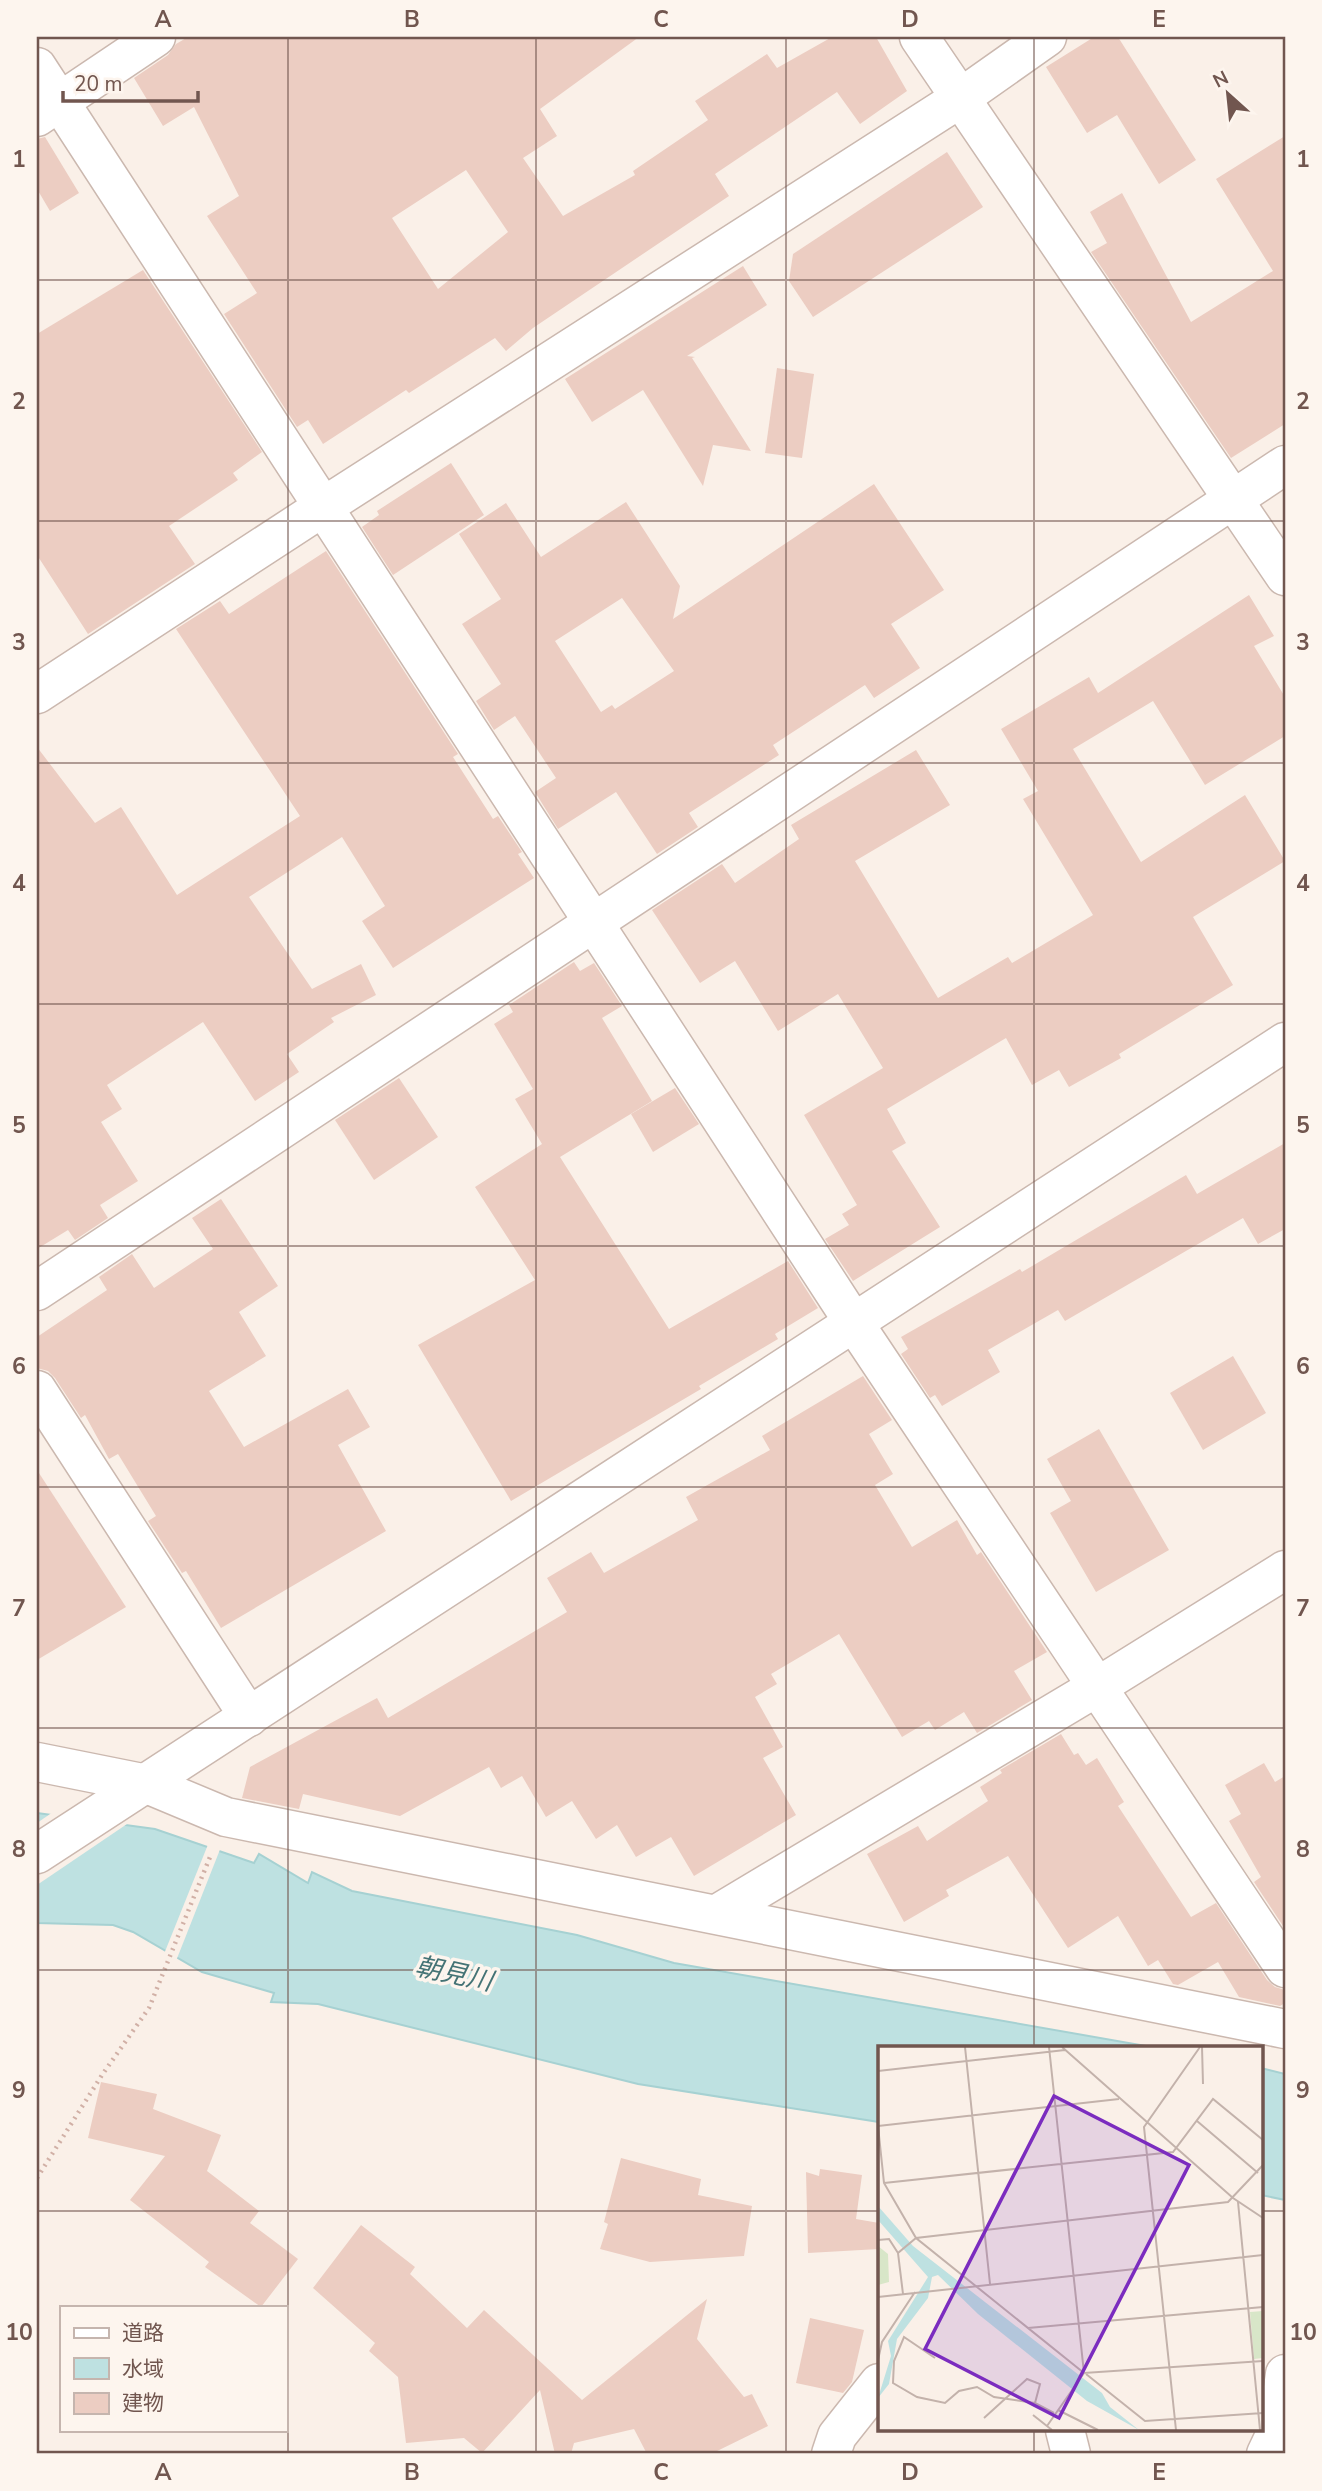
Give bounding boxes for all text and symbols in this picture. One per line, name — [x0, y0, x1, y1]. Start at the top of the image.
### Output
text: A — [154, 4, 172, 35]
text: B — [404, 4, 420, 35]
text: C — [653, 4, 669, 35]
text: D — [901, 4, 919, 35]
text: E — [1152, 4, 1166, 35]
scale bar — [63, 60, 198, 104]
north arrow — [1192, 60, 1262, 130]
text: N — [1208, 65, 1233, 95]
text: 20 m — [74, 70, 123, 98]
text: 1 — [12, 144, 26, 175]
text: 1 — [1296, 144, 1310, 175]
text: 2 — [12, 386, 26, 417]
text: 2 — [1296, 386, 1310, 417]
text: 3 — [12, 627, 26, 658]
text: 3 — [1296, 627, 1310, 658]
text: 4 — [12, 868, 26, 899]
text: 4 — [1296, 868, 1310, 899]
text: 5 — [12, 1110, 26, 1141]
text: 5 — [1296, 1110, 1310, 1141]
text: 6 — [12, 1351, 26, 1382]
text: 6 — [1296, 1351, 1310, 1382]
text: 7 — [12, 1593, 26, 1624]
text: 7 — [1296, 1593, 1310, 1624]
text: 8 — [12, 1834, 26, 1865]
text: 8 — [1296, 1834, 1310, 1865]
water label: 朝見川 — [412, 1949, 499, 2000]
inset map — [878, 2046, 1262, 2432]
text: 9 — [12, 2075, 26, 2106]
text: 9 — [1296, 2075, 1310, 2106]
legend — [60, 2306, 287, 2432]
text: 10 — [5, 2317, 33, 2348]
text: 10 — [1289, 2317, 1317, 2348]
text: 道路 — [122, 2319, 164, 2347]
text: 水域 — [122, 2355, 164, 2383]
text: 建物 — [122, 2389, 164, 2417]
text: A — [154, 2457, 172, 2488]
text: B — [404, 2457, 420, 2488]
text: C — [653, 2457, 669, 2488]
text: D — [901, 2457, 919, 2488]
text: E — [1152, 2457, 1166, 2488]

